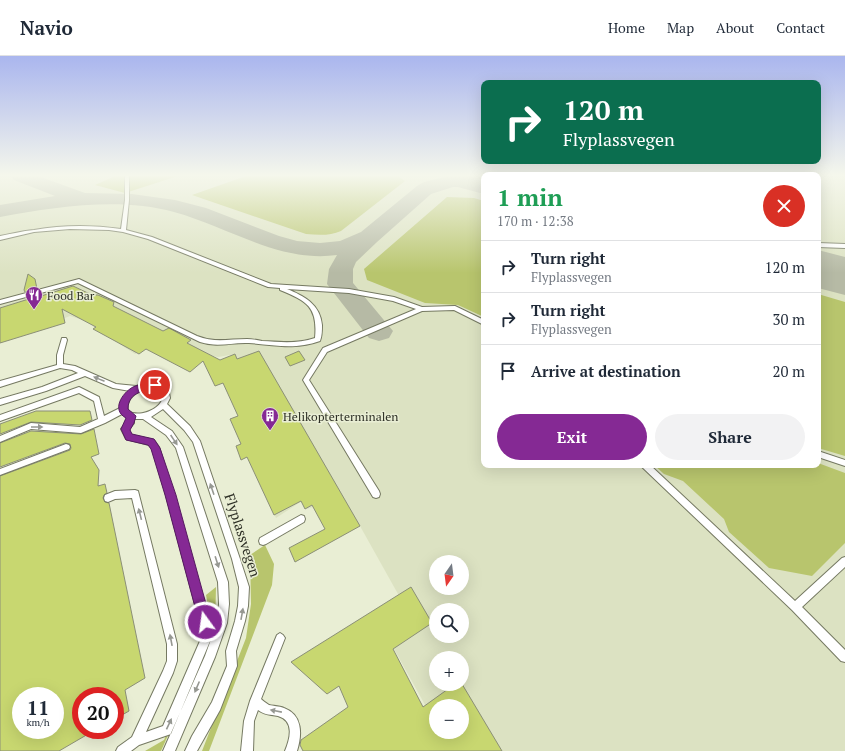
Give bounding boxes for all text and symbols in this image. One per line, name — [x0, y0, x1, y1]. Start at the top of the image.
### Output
text: Navio — [20, 15, 73, 40]
text: Home — [608, 18, 645, 37]
text: Map — [667, 18, 694, 37]
text: About — [716, 18, 754, 37]
text: Contact — [776, 18, 825, 37]
text: 120 m — [563, 91, 644, 128]
icon: right — [497, 96, 549, 148]
text: Flyplassvegen — [563, 127, 675, 151]
text: 1 min — [497, 181, 563, 213]
button: close — [763, 185, 805, 227]
text: 170 m · 12:38 — [497, 212, 574, 230]
text: Turn right — [531, 248, 606, 268]
icon: right — [497, 256, 519, 278]
text: 120 m — [764, 257, 805, 277]
text: Flyplassvegen — [531, 268, 612, 286]
restaurant icon: Food Bar — [24, 285, 44, 310]
place label: Food Bar — [47, 288, 95, 303]
text: Turn right — [531, 300, 606, 320]
icon: right — [497, 308, 519, 330]
text: 30 m — [772, 309, 805, 329]
text: Flyplassvegen — [531, 320, 612, 338]
icon: arrive — [497, 360, 519, 382]
text: Arrive at destination — [531, 361, 681, 381]
text: 20 m — [772, 361, 805, 381]
pin — [138, 368, 172, 402]
icon: arrive — [144, 374, 166, 396]
one-way arrow — [92, 376, 104, 382]
building icon: Helikopterterminalen — [260, 406, 280, 431]
place label: Helikopterterminalen — [283, 409, 398, 424]
button: Exit — [497, 414, 647, 460]
button: Share — [655, 414, 805, 460]
one-way arrow — [31, 424, 44, 430]
one-way arrow — [170, 435, 178, 445]
one-way arrow — [209, 482, 215, 494]
street label: Flyplassvegen — [221, 491, 266, 580]
one-way arrow — [137, 508, 143, 520]
north arrow — [429, 555, 469, 595]
map controls — [429, 555, 469, 739]
one-way arrow — [214, 557, 220, 569]
position arrow — [184, 601, 226, 643]
button: search — [429, 603, 469, 643]
one-way arrow — [239, 608, 245, 620]
one-way arrow — [167, 634, 173, 646]
button: + — [429, 651, 469, 691]
one-way arrow — [194, 681, 200, 693]
speed limit sign: 20 — [72, 687, 124, 739]
text: 11 — [27, 694, 49, 721]
button: − — [429, 699, 469, 739]
one-way arrow — [270, 708, 283, 714]
text: km/h — [26, 716, 50, 729]
one-way arrow — [166, 718, 172, 730]

